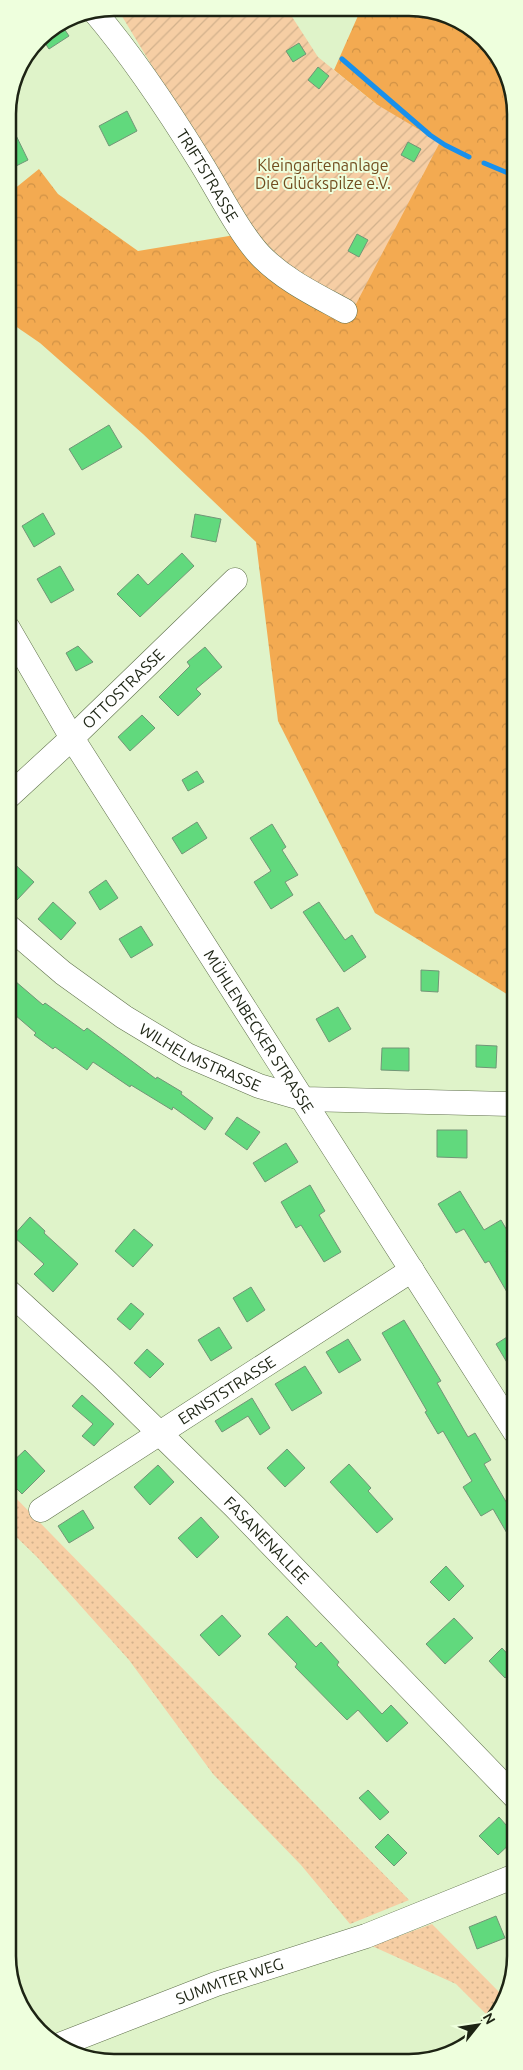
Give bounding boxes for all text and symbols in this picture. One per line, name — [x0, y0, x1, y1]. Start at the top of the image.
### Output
street label: TRIFTSTRASSE — [173, 126, 242, 225]
park label: Kleingartenanlage Die Glückspilze e.V. — [255, 156, 391, 192]
street label: OTTOSTRASSE — [78, 645, 167, 732]
street label: MÜHLENBECKER STRASSE — [200, 946, 318, 1116]
street label: WILHELMSTRASSE — [136, 1019, 264, 1095]
street label: ERNSTSTRASSE — [175, 1352, 278, 1428]
street label: FASANENALLEE — [221, 1493, 313, 1587]
street label: SUMMTER WEG — [173, 1954, 286, 2008]
north arrow — [453, 2000, 503, 2050]
text: N — [480, 2010, 499, 2027]

